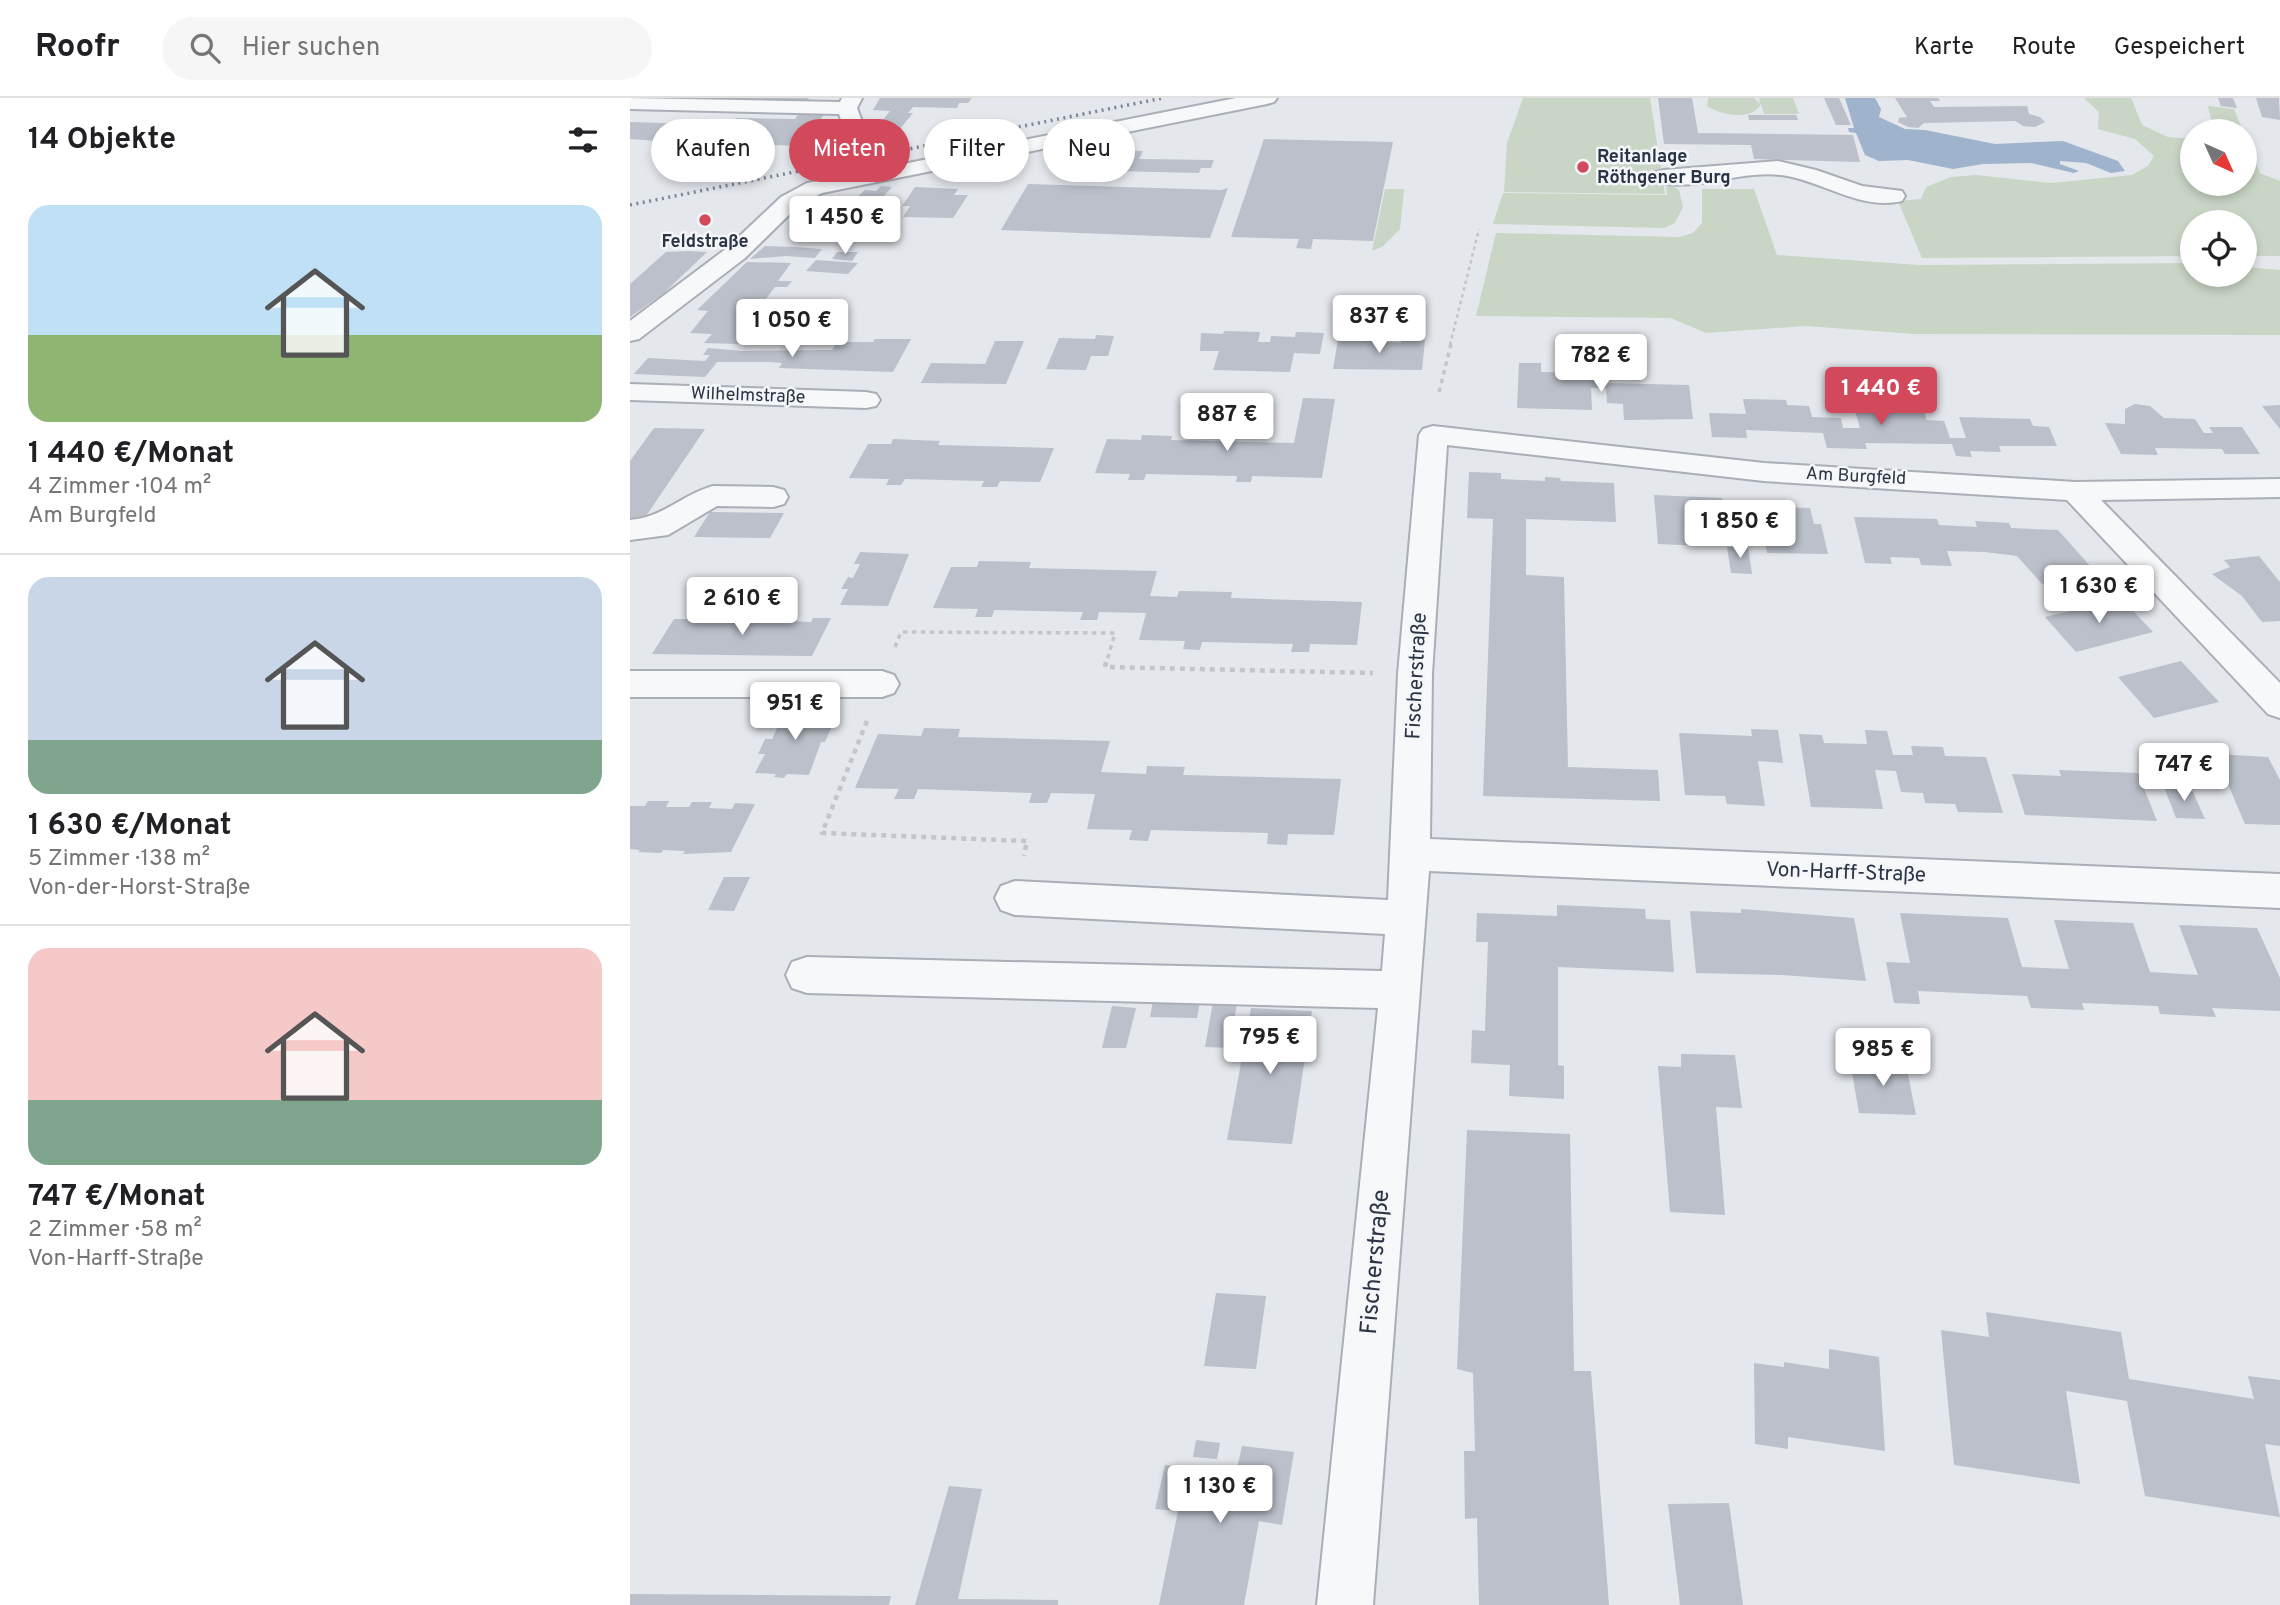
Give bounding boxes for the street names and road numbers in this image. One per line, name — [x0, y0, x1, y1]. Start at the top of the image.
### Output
street label: Wilhelmstraße — [690, 383, 806, 409]
street label: Am Burgfeld — [1805, 463, 1907, 491]
street label: Fischerstraße — [1400, 612, 1434, 740]
street label: Von-Harff-Straße — [1765, 857, 1927, 889]
street label: Fischerstraße — [1355, 1188, 1397, 1336]

